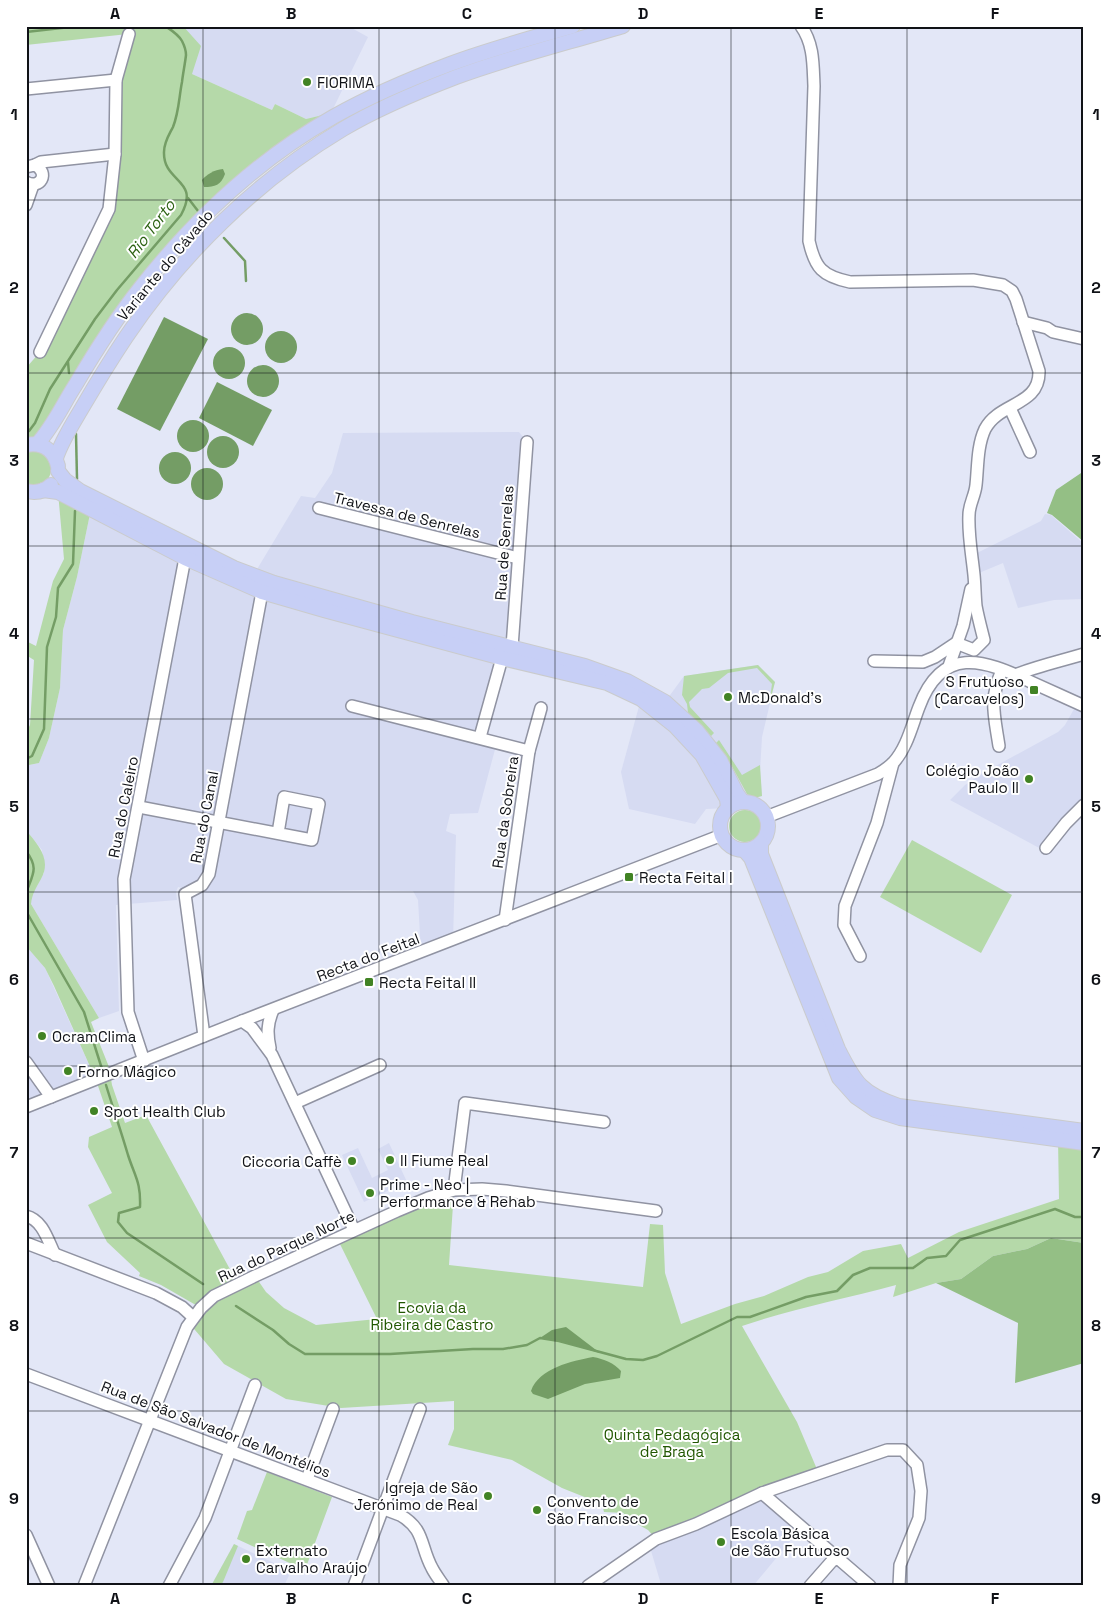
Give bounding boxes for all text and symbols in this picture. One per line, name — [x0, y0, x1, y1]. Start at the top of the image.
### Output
text: A — [110, 3, 120, 24]
text: B — [286, 3, 296, 24]
text: C — [462, 3, 472, 24]
text: D — [638, 3, 648, 24]
text: E — [815, 3, 824, 24]
text: F — [991, 3, 1000, 24]
place label: FIORIMA — [317, 73, 375, 92]
marker: FIORIMA — [301, 76, 313, 88]
text: 1 — [10, 104, 18, 125]
text: 1 — [1092, 104, 1100, 125]
water label: Rio Torto — [122, 195, 181, 263]
street label: Variante do Cávado — [113, 205, 217, 325]
text: 2 — [9, 277, 19, 298]
text: 2 — [1091, 277, 1101, 298]
text: 3 — [9, 450, 19, 471]
text: 3 — [1091, 450, 1101, 471]
street label: Rua de Senrelas — [491, 485, 518, 601]
street label: Travessa de Senrelas — [332, 488, 482, 542]
text: 4 — [9, 623, 19, 644]
text: 4 — [1091, 623, 1101, 644]
place label: S Frutuoso (Carcavelos) — [935, 672, 1024, 709]
marker: S Frutuoso (Carcavelos) — [1028, 684, 1040, 696]
place label: McDonald's — [738, 688, 822, 707]
marker: McDonald's — [722, 691, 734, 703]
street label: Rua da Sobreira — [488, 754, 522, 869]
street label: Rua do Caleiro — [104, 755, 142, 859]
place label: Colégio João Paulo II — [926, 761, 1019, 797]
street label: Rua do Canal — [186, 769, 222, 865]
marker: Colégio João Paulo II — [1023, 773, 1035, 785]
text: 5 — [9, 796, 19, 817]
text: 5 — [1091, 796, 1101, 817]
place label: Recta Feital I — [639, 868, 733, 887]
marker: Recta Feital I — [623, 871, 635, 883]
street label: Recta do Feital — [314, 929, 422, 985]
text: 6 — [9, 969, 19, 990]
text: 6 — [1091, 969, 1101, 990]
place label: Recta Feital II — [379, 973, 476, 992]
marker: Recta Feital II — [363, 976, 375, 988]
place label: OcramClima — [52, 1027, 137, 1046]
marker: OcramClima — [36, 1030, 48, 1042]
place label: Forno Mágico — [78, 1062, 176, 1081]
marker: Forno Mágico — [62, 1065, 74, 1077]
place label: Spot Health Club — [104, 1102, 226, 1121]
marker: Spot Health Club — [88, 1105, 100, 1117]
text: 7 — [10, 1142, 19, 1163]
text: 7 — [1092, 1142, 1101, 1163]
place label: Il Fiume Real — [400, 1151, 488, 1170]
place label: Ciccoria Caffè — [242, 1152, 342, 1171]
marker: Il Fiume Real — [384, 1154, 396, 1166]
marker: Ciccoria Caffè — [346, 1155, 358, 1167]
place label: Prime - Neo | Performance & Rehab — [380, 1175, 536, 1211]
marker: Prime - Neo | Performance & Rehab — [364, 1187, 376, 1199]
street label: Rua do Parque Norte — [215, 1206, 358, 1286]
park label: Ecovia da Ribeira de Castro — [370, 1298, 494, 1334]
text: 8 — [9, 1315, 19, 1336]
text: 8 — [1091, 1315, 1101, 1336]
street label: Rua de São Salvador de Montélios — [99, 1376, 333, 1482]
park label: Quinta Pedagógica de Braga — [604, 1425, 741, 1461]
place label: Igreja de São Jerónimo de Real — [354, 1478, 478, 1514]
text: 9 — [9, 1488, 19, 1509]
text: 9 — [1091, 1488, 1101, 1509]
marker: Igreja de São Jerónimo de Real — [482, 1490, 494, 1502]
place label: Convento de São Francisco — [547, 1492, 648, 1528]
marker: Convento de São Francisco — [531, 1504, 543, 1516]
place label: Escola Básica de São Frutuoso — [731, 1524, 850, 1560]
marker: Escola Básica de São Frutuoso — [715, 1536, 727, 1548]
place label: Externato Carvalho Araújo — [256, 1541, 368, 1577]
marker: Externato Carvalho Araújo — [240, 1553, 252, 1565]
text: A — [110, 1588, 120, 1609]
text: B — [286, 1588, 296, 1609]
text: C — [462, 1588, 472, 1609]
text: D — [638, 1588, 648, 1609]
text: E — [815, 1588, 824, 1609]
text: F — [991, 1588, 1000, 1609]

